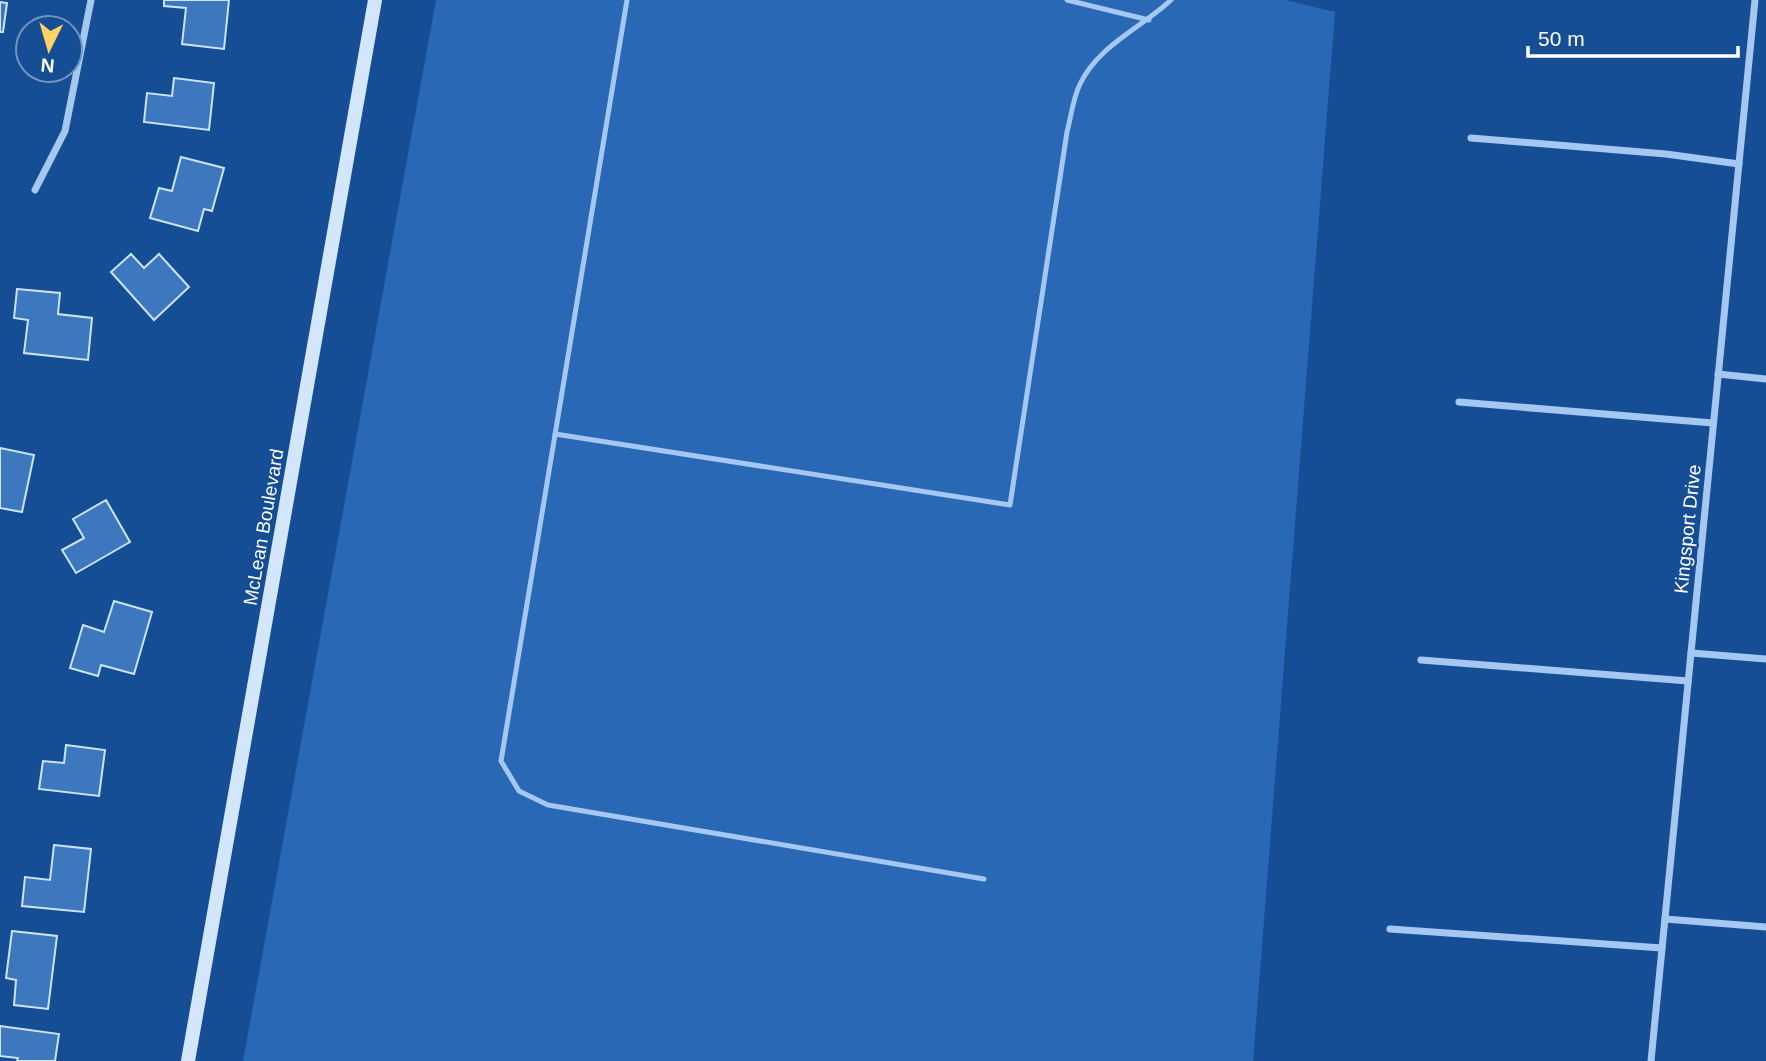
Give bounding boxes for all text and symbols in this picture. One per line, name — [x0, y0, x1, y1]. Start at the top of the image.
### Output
north arrow — [14, 14, 84, 84]
scale bar — [1528, 14, 1738, 58]
text: 50 m — [1538, 27, 1585, 50]
text: N — [40, 54, 55, 76]
street label: McLean Boulevard — [239, 447, 288, 607]
street label: Kingsport Drive — [1670, 463, 1705, 595]

